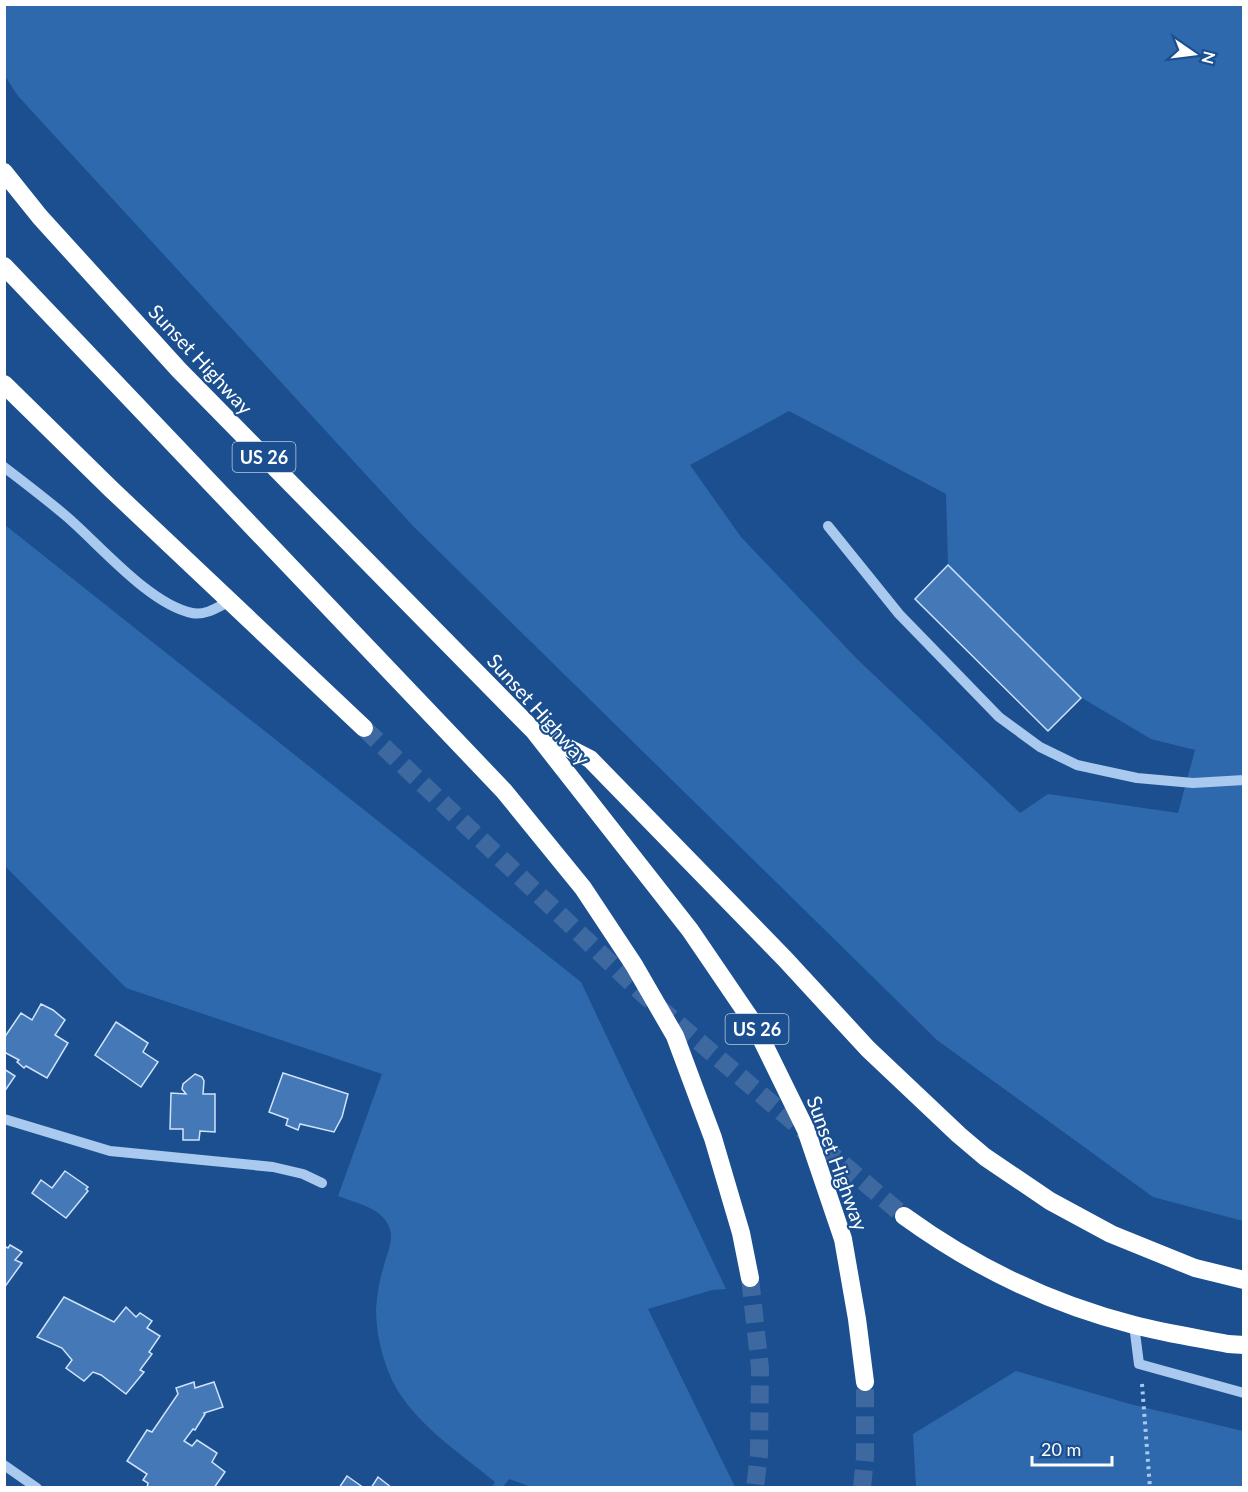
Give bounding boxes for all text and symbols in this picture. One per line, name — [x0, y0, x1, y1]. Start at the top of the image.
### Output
north arrow — [1164, 24, 1224, 84]
text: N — [1198, 49, 1220, 66]
street label: Sunset Highway — [144, 299, 258, 419]
road number: US 26 — [232, 442, 296, 472]
street label: Sunset Highway — [483, 648, 596, 770]
road number: US 26 — [726, 1014, 789, 1044]
street label: Sunset Highway — [803, 1092, 874, 1234]
scale bar — [1032, 1429, 1112, 1467]
text: 20 m — [1041, 1438, 1081, 1460]

